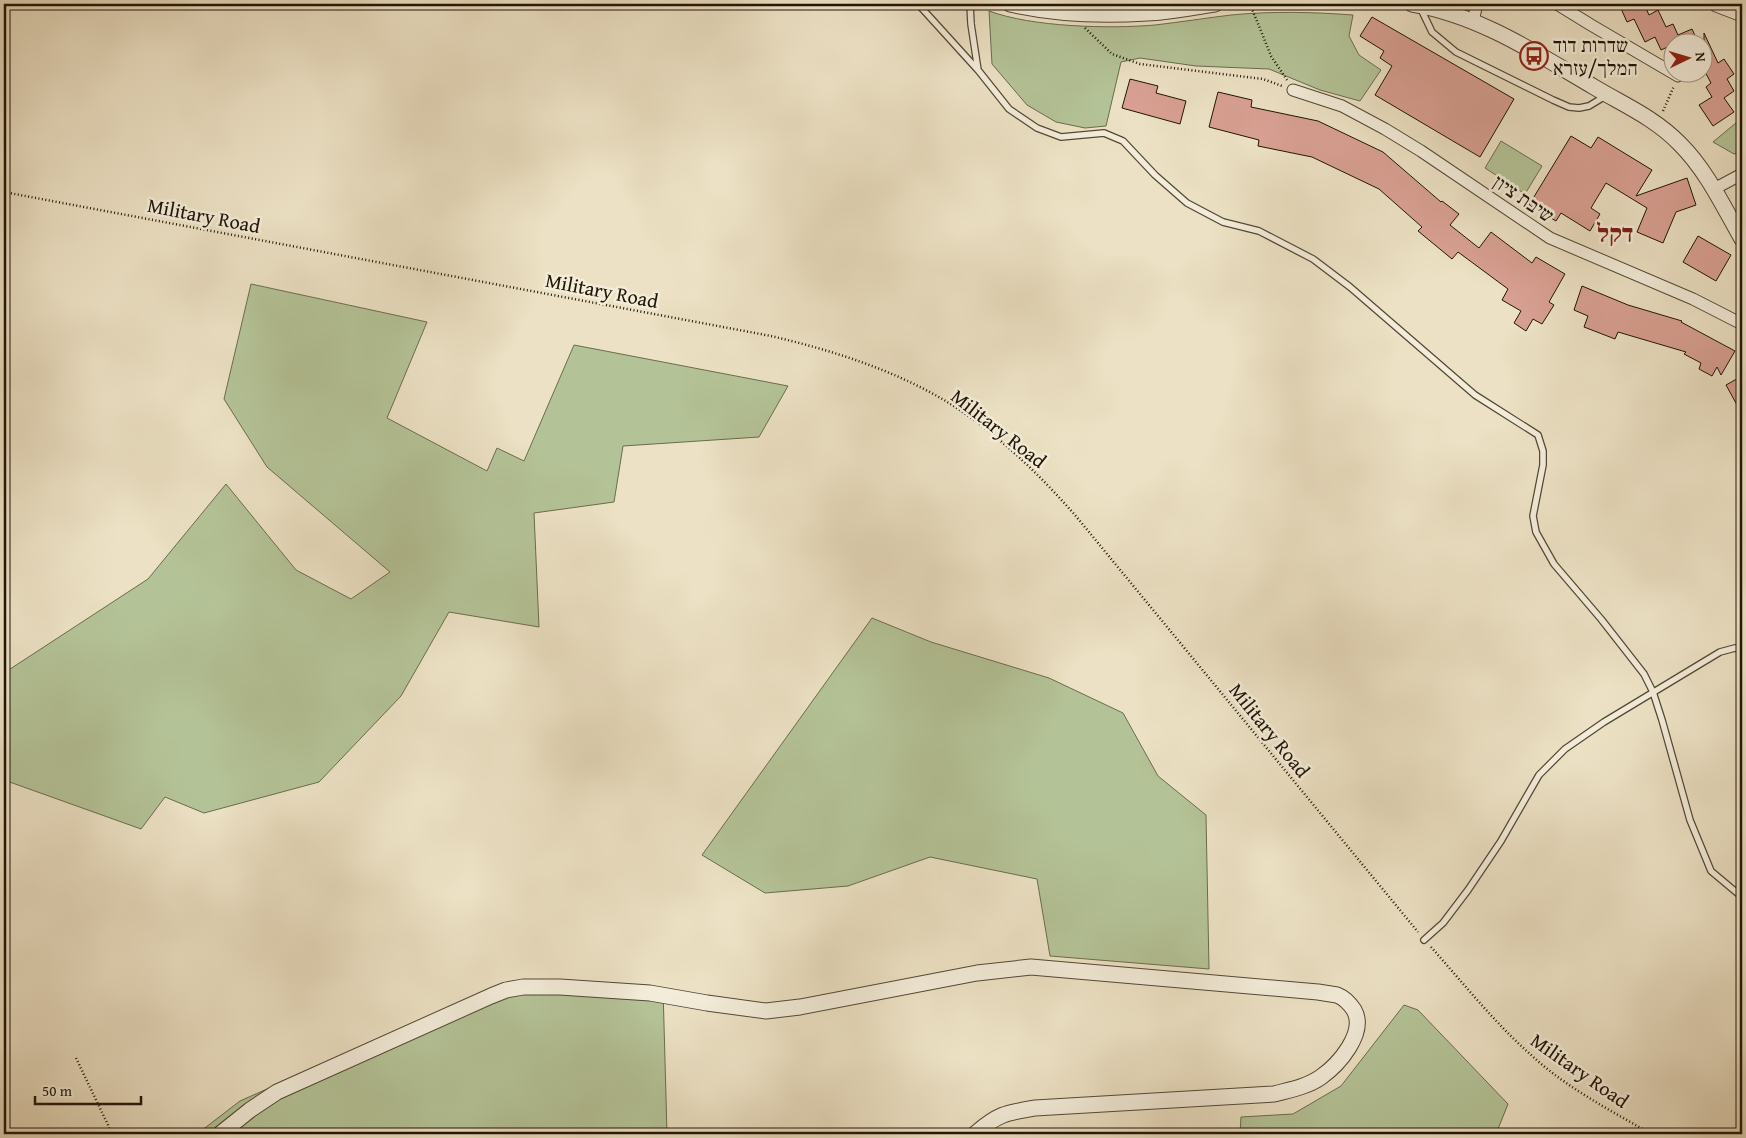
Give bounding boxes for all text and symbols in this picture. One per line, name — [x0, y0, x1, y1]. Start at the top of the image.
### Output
place label: שדרות דוד המלך/עזרא — [1553, 30, 1638, 82]
north arrow — [1664, 32, 1714, 82]
bus stop icon: שדרות דוד המלך/עזרא — [1519, 41, 1549, 71]
text: N — [1691, 51, 1711, 63]
street label: שיבת ציון — [1488, 167, 1560, 229]
street label: Military Road — [145, 190, 263, 240]
district label: דקל — [1597, 215, 1633, 251]
street label: Military Road — [543, 265, 661, 315]
street label: Military Road — [945, 381, 1053, 475]
street label: Military Road — [1223, 676, 1317, 784]
street label: Military Road — [1525, 1025, 1635, 1115]
scale bar — [35, 1073, 141, 1105]
text: 50 m — [42, 1080, 73, 1101]

